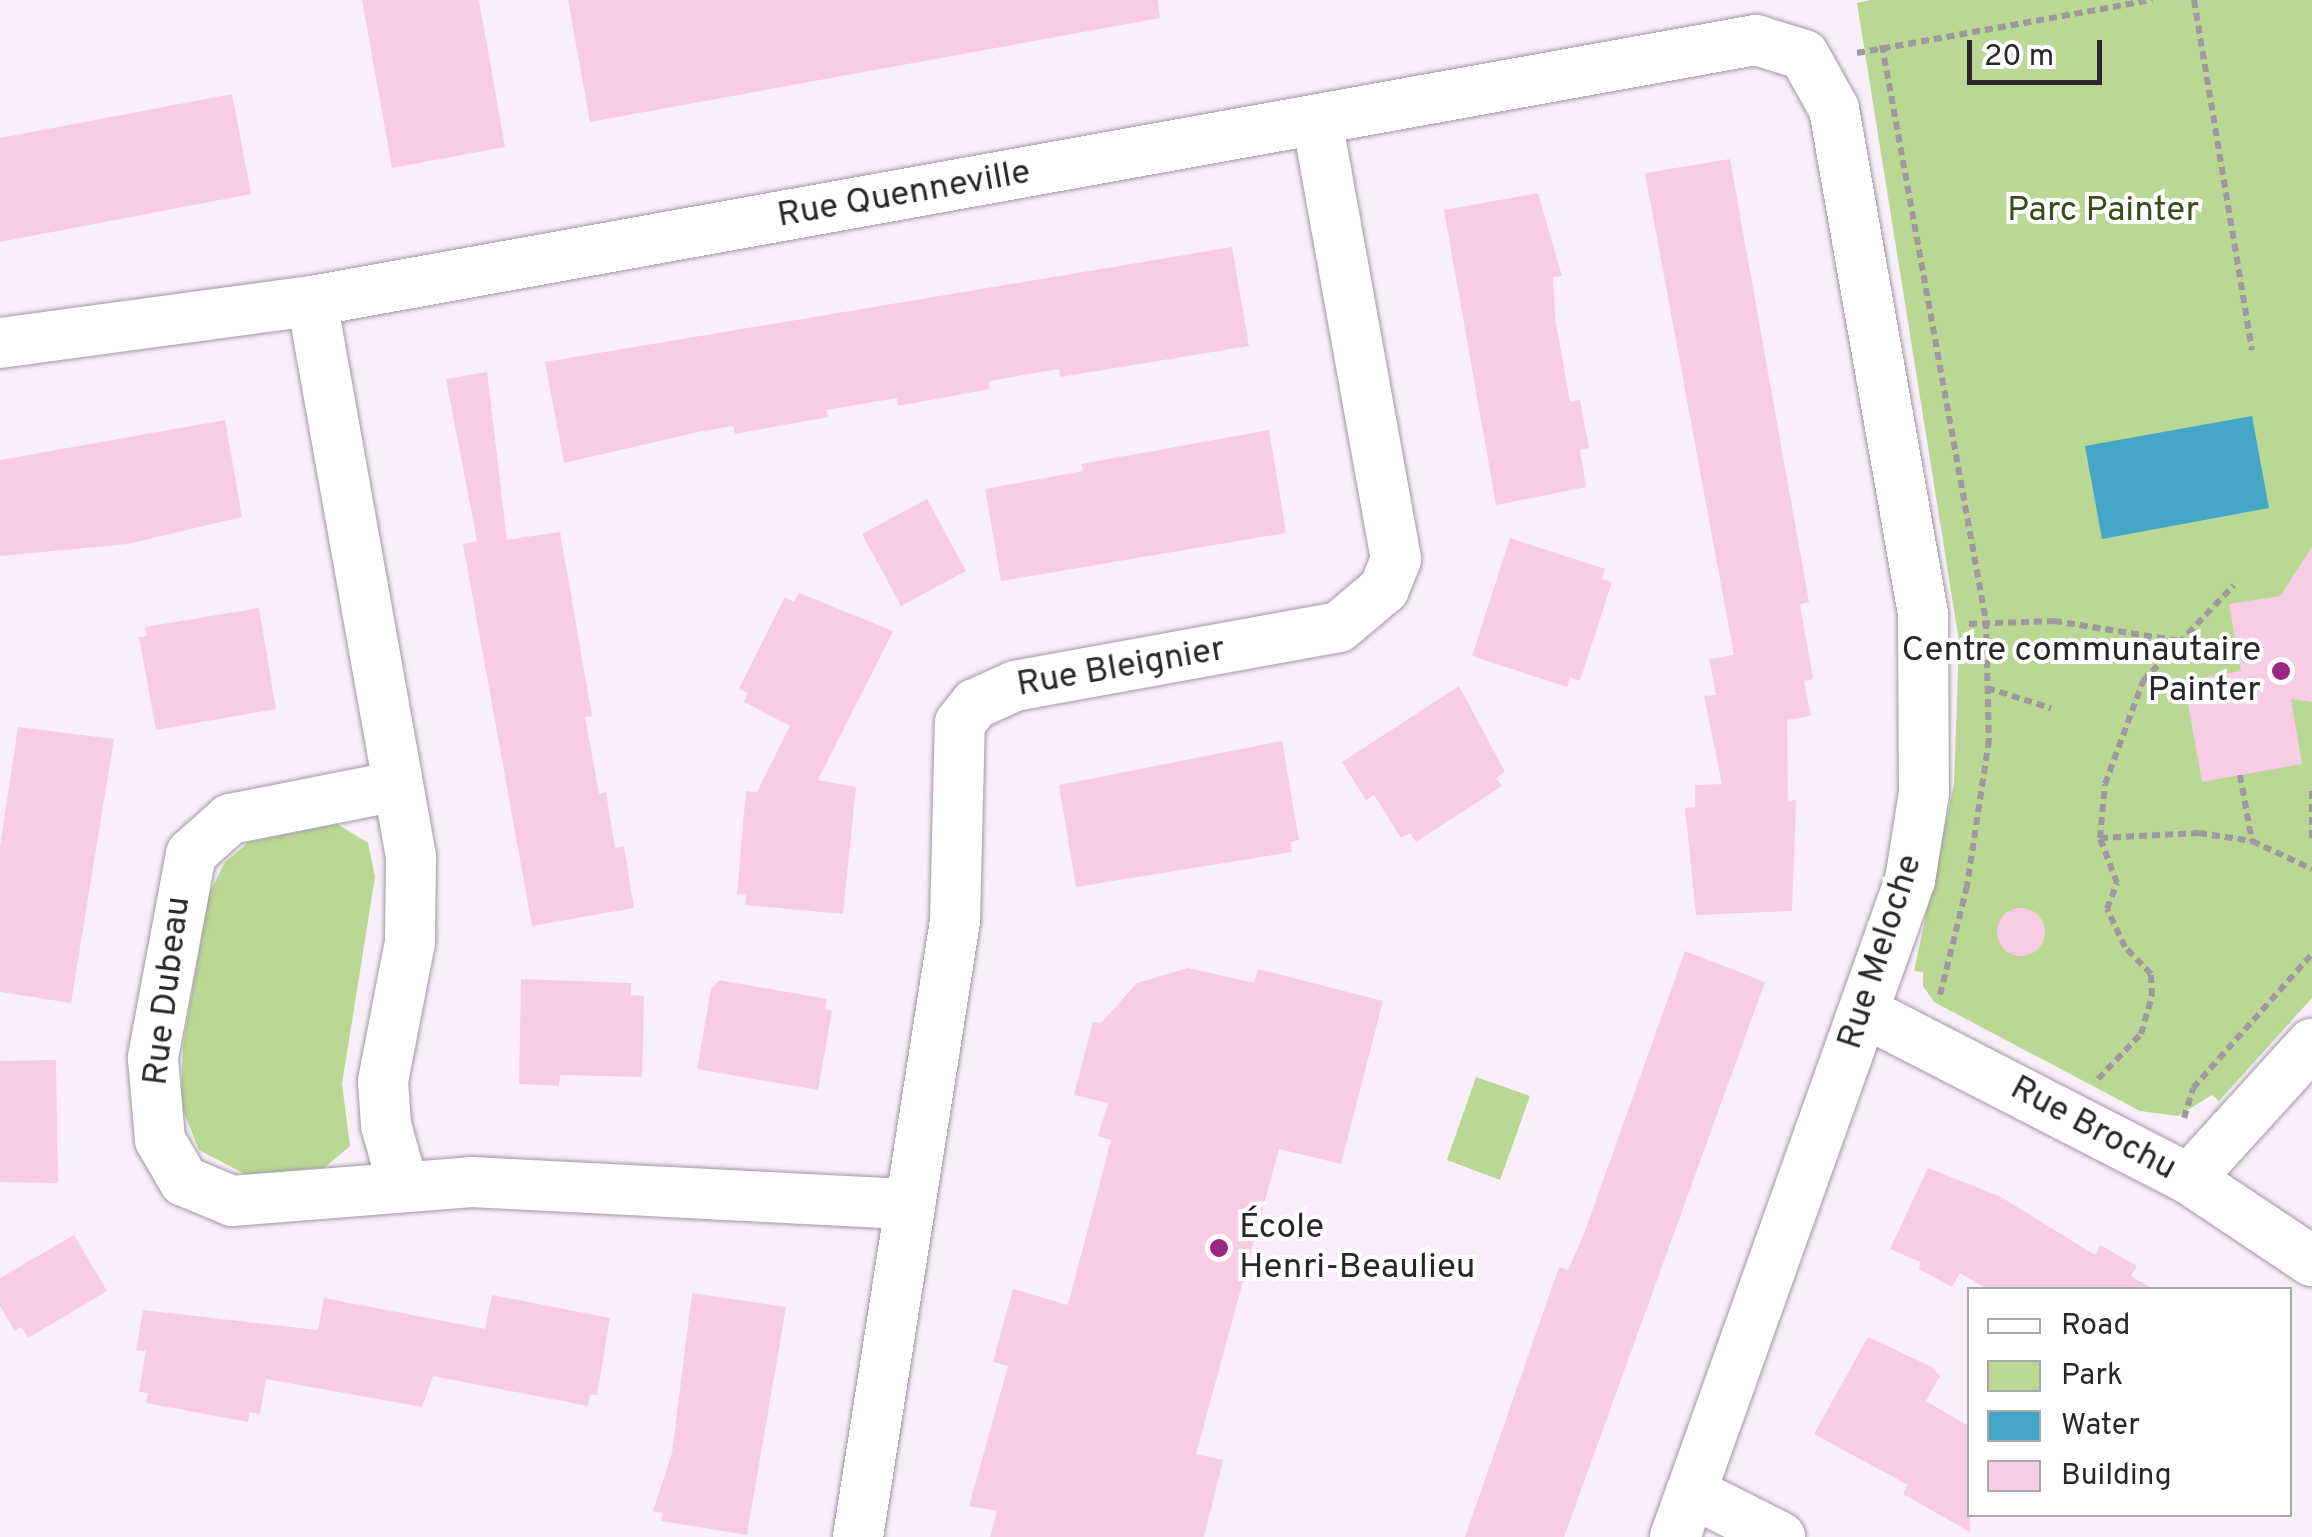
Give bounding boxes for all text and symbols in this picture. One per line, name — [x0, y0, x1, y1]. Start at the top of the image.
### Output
scale bar — [1972, 20, 2107, 82]
text: 20 m — [1984, 39, 2054, 76]
street label: Rue Quenneville — [774, 152, 1034, 238]
park label: Parc Painter — [2007, 190, 2199, 232]
street label: Rue Bleignier — [1014, 629, 1228, 707]
place label: Centre communautaire Painter — [1902, 630, 2261, 712]
marker: Centre communautaire Painter — [2270, 660, 2292, 682]
street label: Rue Meloche — [1830, 849, 1932, 1055]
street label: Rue Dubeau — [136, 894, 200, 1088]
street label: Rue Brochu — [2003, 1068, 2183, 1190]
place label: École Henri-Beaulieu — [1239, 1207, 1475, 1289]
marker: École Henri-Beaulieu — [1208, 1237, 1230, 1259]
legend — [1967, 1287, 2292, 1517]
text: Road — [2061, 1308, 2130, 1345]
text: Park — [2061, 1358, 2123, 1395]
text: Water — [2061, 1408, 2140, 1445]
text: Building — [2061, 1458, 2172, 1495]

